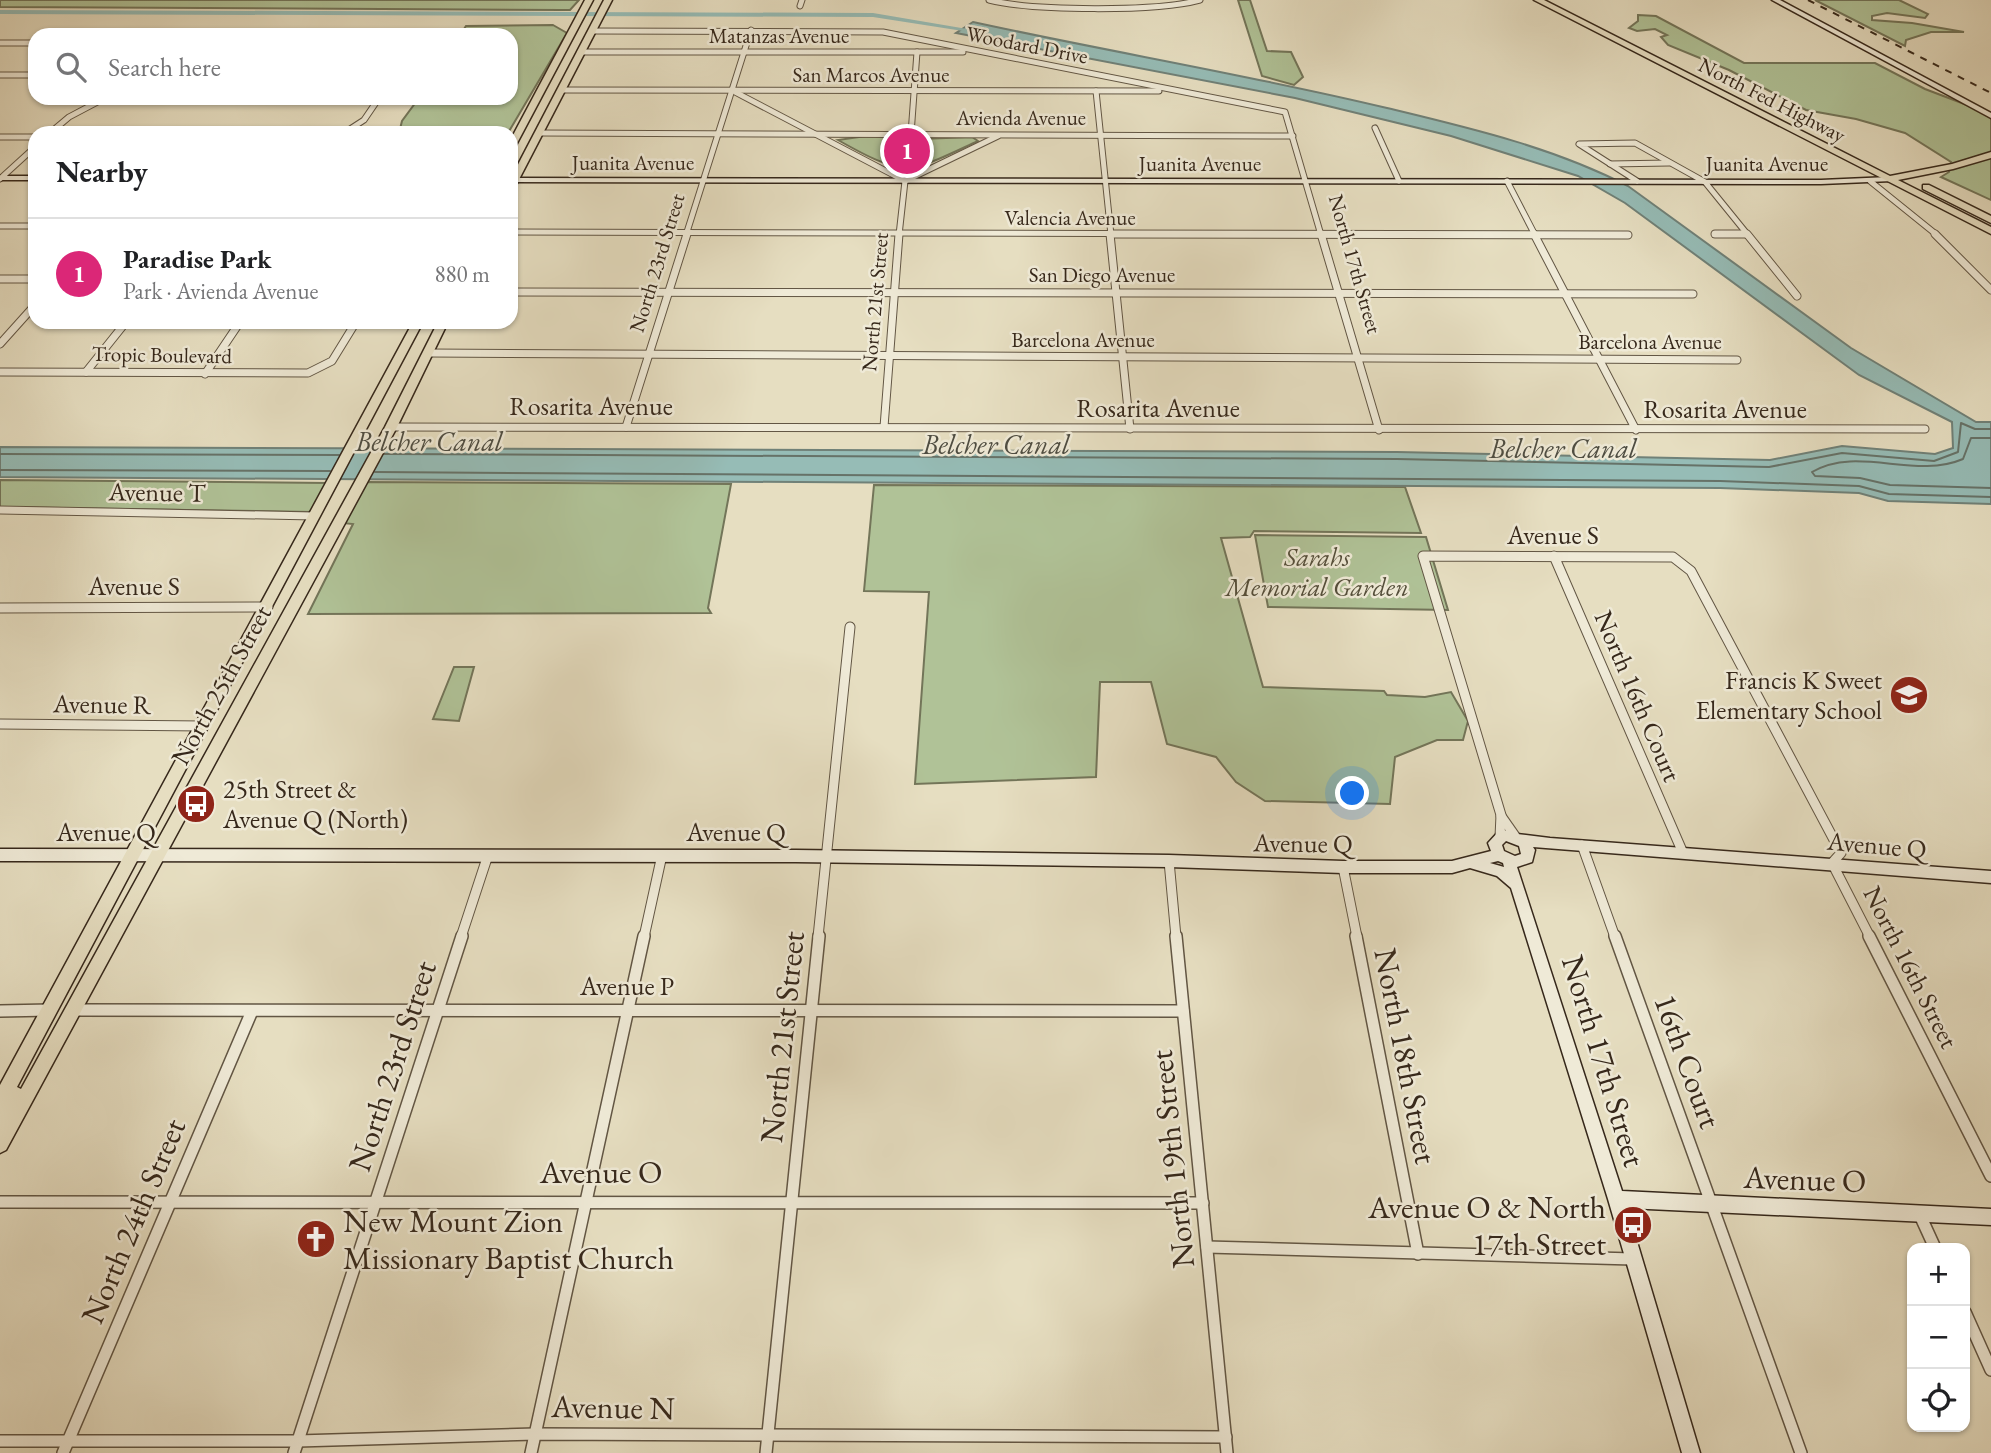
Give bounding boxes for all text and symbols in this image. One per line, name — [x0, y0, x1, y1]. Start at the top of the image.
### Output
street label: Woodard Drive — [964, 19, 1090, 70]
street label: Matanzas Avenue — [709, 22, 849, 49]
search box — [28, 28, 518, 105]
icon: search — [52, 48, 90, 86]
text: Search here — [108, 50, 221, 84]
street label: North Fed Highway — [1694, 51, 1851, 149]
street label: San Marcos Avenue — [792, 61, 950, 88]
street label: Avienda Avenue — [955, 104, 1086, 131]
pin: 1 — [884, 125, 930, 177]
street label: Juanita Avenue — [570, 149, 694, 176]
street label: Juanita Avenue — [1137, 150, 1261, 177]
street label: Juanita Avenue — [1704, 150, 1828, 177]
text: Nearby — [56, 152, 148, 191]
street label: North 23rd Street — [623, 190, 691, 336]
street label: North 17th Street — [1323, 191, 1388, 337]
street label: Valencia Avenue — [1004, 204, 1136, 231]
street label: North 21st Street — [855, 231, 894, 373]
text: Paradise Park — [123, 242, 272, 276]
text: 1 — [73, 259, 85, 289]
text: 880 m — [434, 259, 490, 289]
street label: San Diego Avenue — [1029, 261, 1175, 288]
text: Park · Avienda Avenue — [123, 276, 319, 306]
street label: Barcelona Avenue — [1011, 326, 1155, 353]
street label: Barcelona Avenue — [1578, 328, 1722, 355]
street label: Tropic Boulevard — [92, 340, 233, 369]
street label: Rosarita Avenue — [509, 389, 673, 423]
street label: Rosarita Avenue — [1076, 391, 1240, 425]
street label: Rosarita Avenue — [1643, 392, 1807, 426]
water label: Belcher Canal — [354, 423, 504, 459]
water label: Belcher Canal — [921, 426, 1071, 462]
water label: Belcher Canal — [1488, 430, 1638, 466]
street label: Avenue T — [107, 474, 206, 510]
street label: Avenue S — [1506, 518, 1599, 552]
park label: Sarahs Memorial Garden — [1223, 540, 1409, 604]
street label: Avenue S — [87, 569, 180, 603]
street label: North 25th Street — [163, 599, 279, 771]
street label: North 16th Court — [1587, 605, 1689, 787]
place label: Francis K Sweet Elementary School — [1695, 663, 1882, 727]
school or university icon: Francis K Sweet Elementary School — [1888, 674, 1930, 716]
street label: Avenue R — [52, 686, 152, 722]
place label: 25th Street & Avenue Q (North) — [222, 772, 408, 836]
your location — [1335, 776, 1369, 810]
bus stop icon: 25th Street & Avenue Q (North) — [175, 783, 217, 825]
street label: Avenue Q — [55, 815, 159, 849]
street label: Avenue Q — [685, 815, 789, 849]
street label: Avenue Q — [1825, 824, 1931, 867]
street label: Avenue Q — [1252, 825, 1356, 861]
street label: North 16th Street — [1856, 880, 1966, 1054]
street label: North 21st Street — [750, 929, 814, 1145]
street label: North 18th Street — [1365, 945, 1447, 1167]
street label: North 17th Street — [1552, 950, 1656, 1172]
street label: North 23rd Street — [338, 955, 446, 1177]
street label: Avenue P — [579, 969, 674, 1003]
street label: 16th Court — [1644, 988, 1732, 1134]
street label: North 19th Street — [1140, 1048, 1204, 1270]
street label: North 24th Street — [71, 1112, 195, 1330]
street label: Avenue O — [539, 1151, 662, 1193]
street label: Avenue O — [1742, 1156, 1867, 1202]
place label: Avenue O & North 17th Street — [1367, 1186, 1606, 1265]
place label: New Mount Zion Missionary Baptist Church — [343, 1200, 674, 1279]
bus stop icon: Avenue O & North 17th Street — [1612, 1204, 1654, 1246]
church icon: New Mount Zion Missionary Baptist Church — [295, 1218, 337, 1260]
map controls — [1907, 1243, 1970, 1432]
button: + — [1907, 1243, 1970, 1306]
button: − — [1907, 1306, 1970, 1369]
button: locate — [1907, 1369, 1970, 1432]
street label: Avenue N — [550, 1385, 676, 1429]

